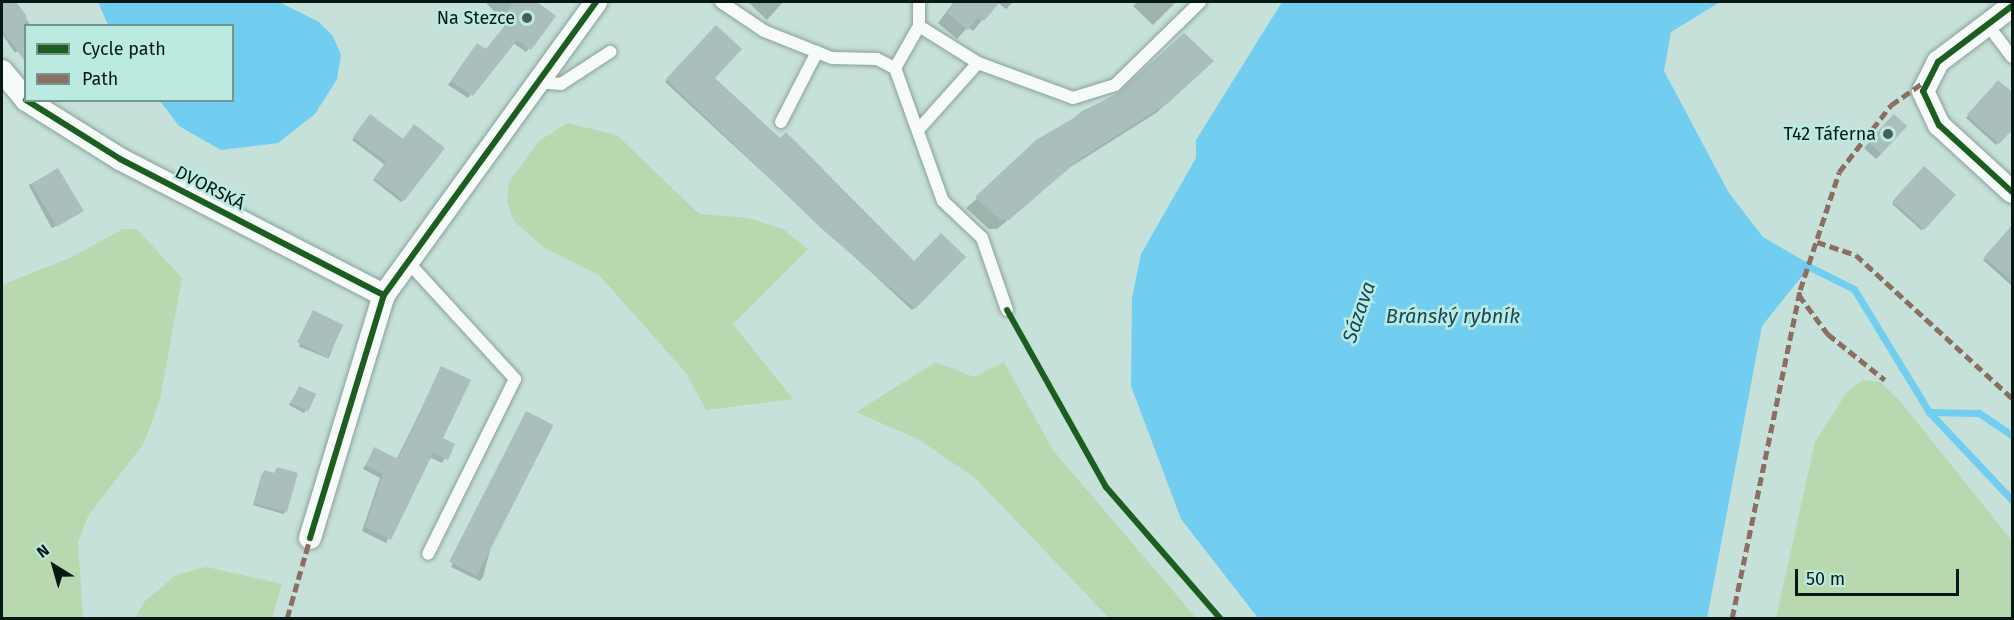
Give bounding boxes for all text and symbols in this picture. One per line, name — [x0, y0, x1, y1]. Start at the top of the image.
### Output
place label: Na Stezce — [437, 7, 515, 29]
marker: Na Stezce — [520, 11, 534, 25]
legend — [24, 24, 234, 102]
text: Cycle path — [82, 38, 166, 60]
text: Path — [82, 68, 118, 90]
place label: T42 Táferna — [1784, 123, 1876, 145]
marker: T42 Táferna — [1881, 127, 1895, 141]
street label: DVORSKÁ — [172, 161, 248, 215]
water label: Sázava — [1337, 278, 1381, 346]
water label: Bránský rybník — [1386, 304, 1520, 328]
north arrow — [24, 536, 84, 596]
text: N — [33, 540, 53, 562]
scale bar — [1798, 557, 1962, 595]
text: 50 m — [1806, 568, 1845, 590]

